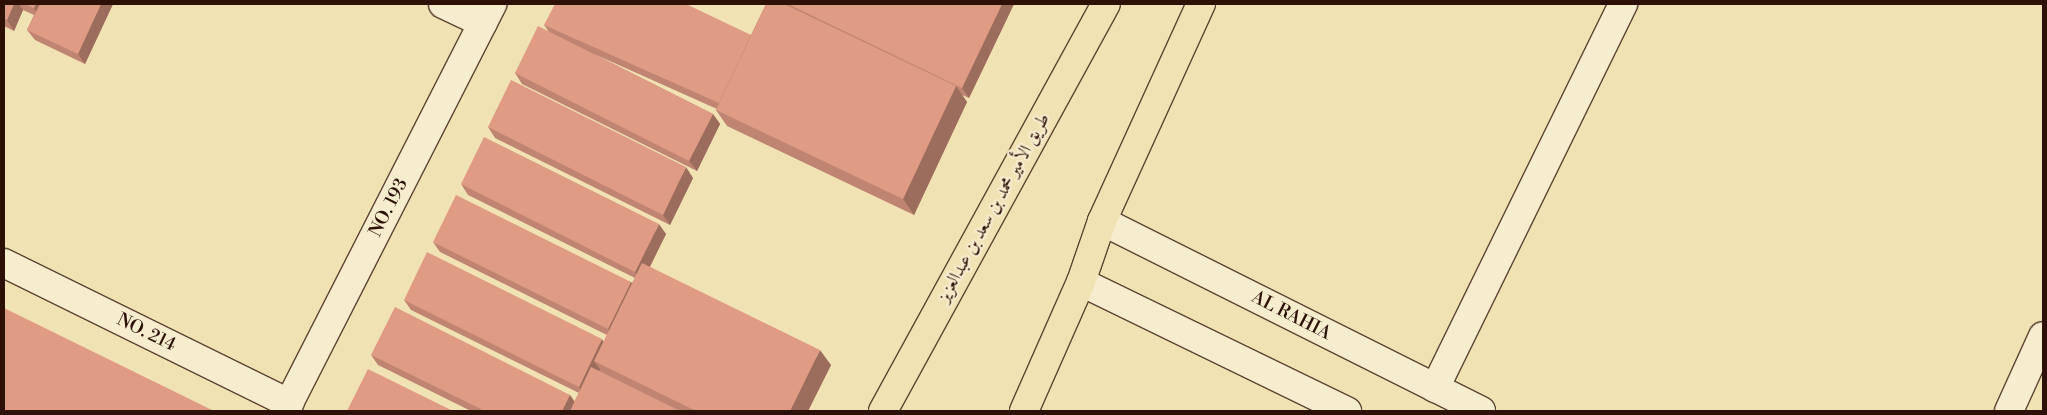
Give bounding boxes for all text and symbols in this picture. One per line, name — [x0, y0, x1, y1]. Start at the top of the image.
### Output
street label: طريق الأمير محمد بن سعد بن عبدالعزيز — [933, 110, 1055, 306]
street label: NO. 193 — [365, 175, 413, 241]
street label: AL RAHIA — [1248, 287, 1334, 345]
street label: NO. 214 — [113, 309, 179, 357]

